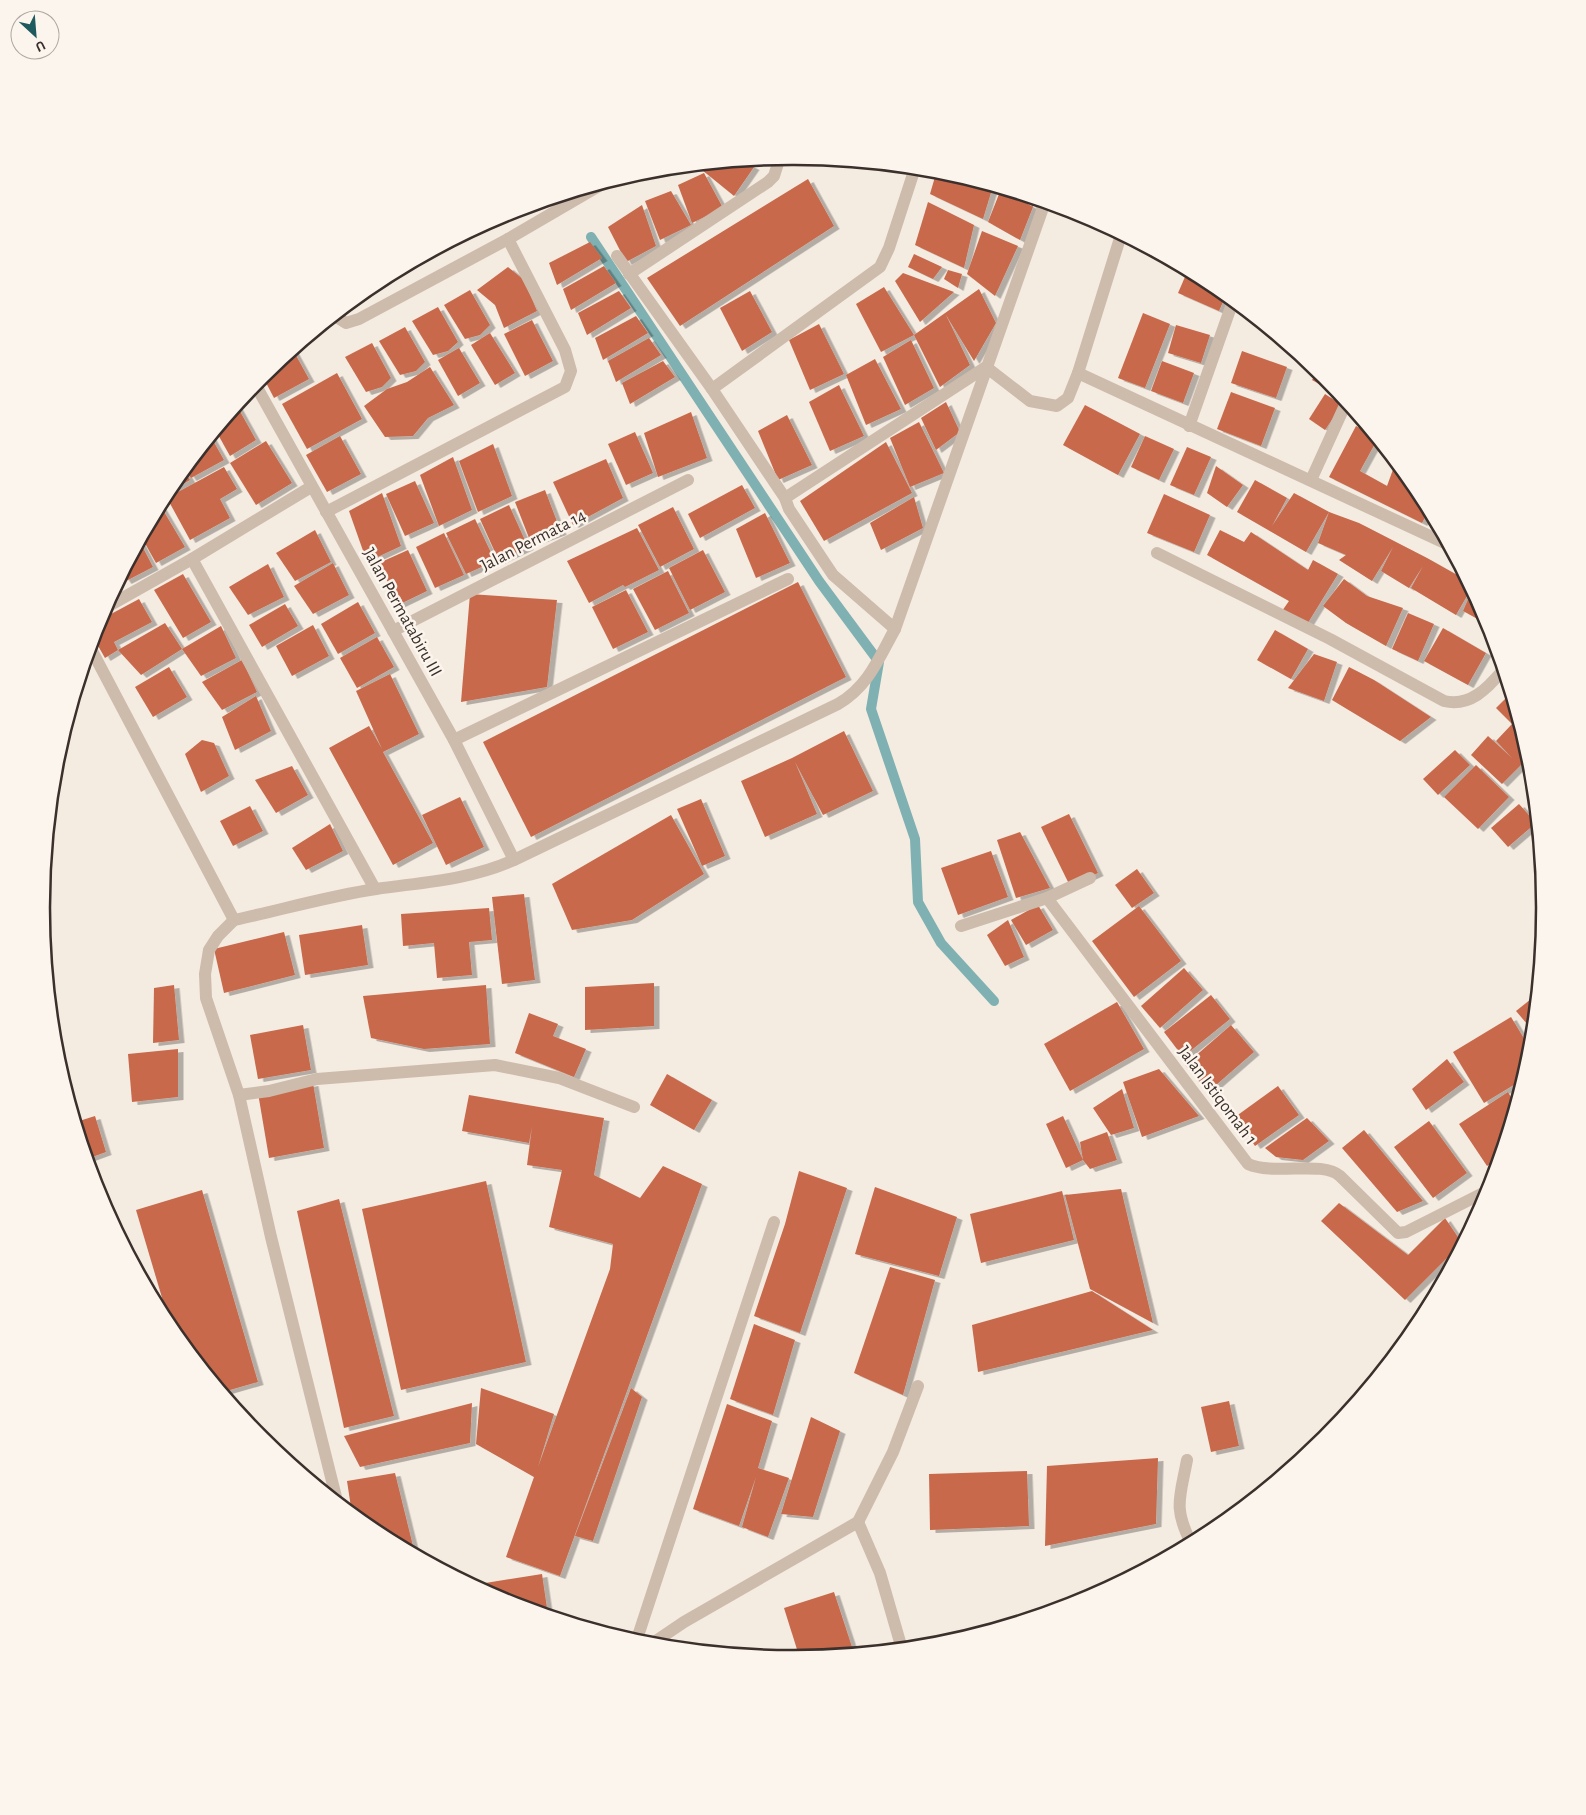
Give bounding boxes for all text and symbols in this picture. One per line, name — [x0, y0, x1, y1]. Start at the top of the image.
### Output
north arrow — [10, 10, 60, 60]
text: U — [33, 38, 47, 54]
street label: Jalan Permata 14 — [478, 506, 589, 575]
street label: Jalan Permatabiru III — [359, 545, 445, 680]
street label: Jalan Istiqomah 1 — [1174, 1043, 1260, 1148]

